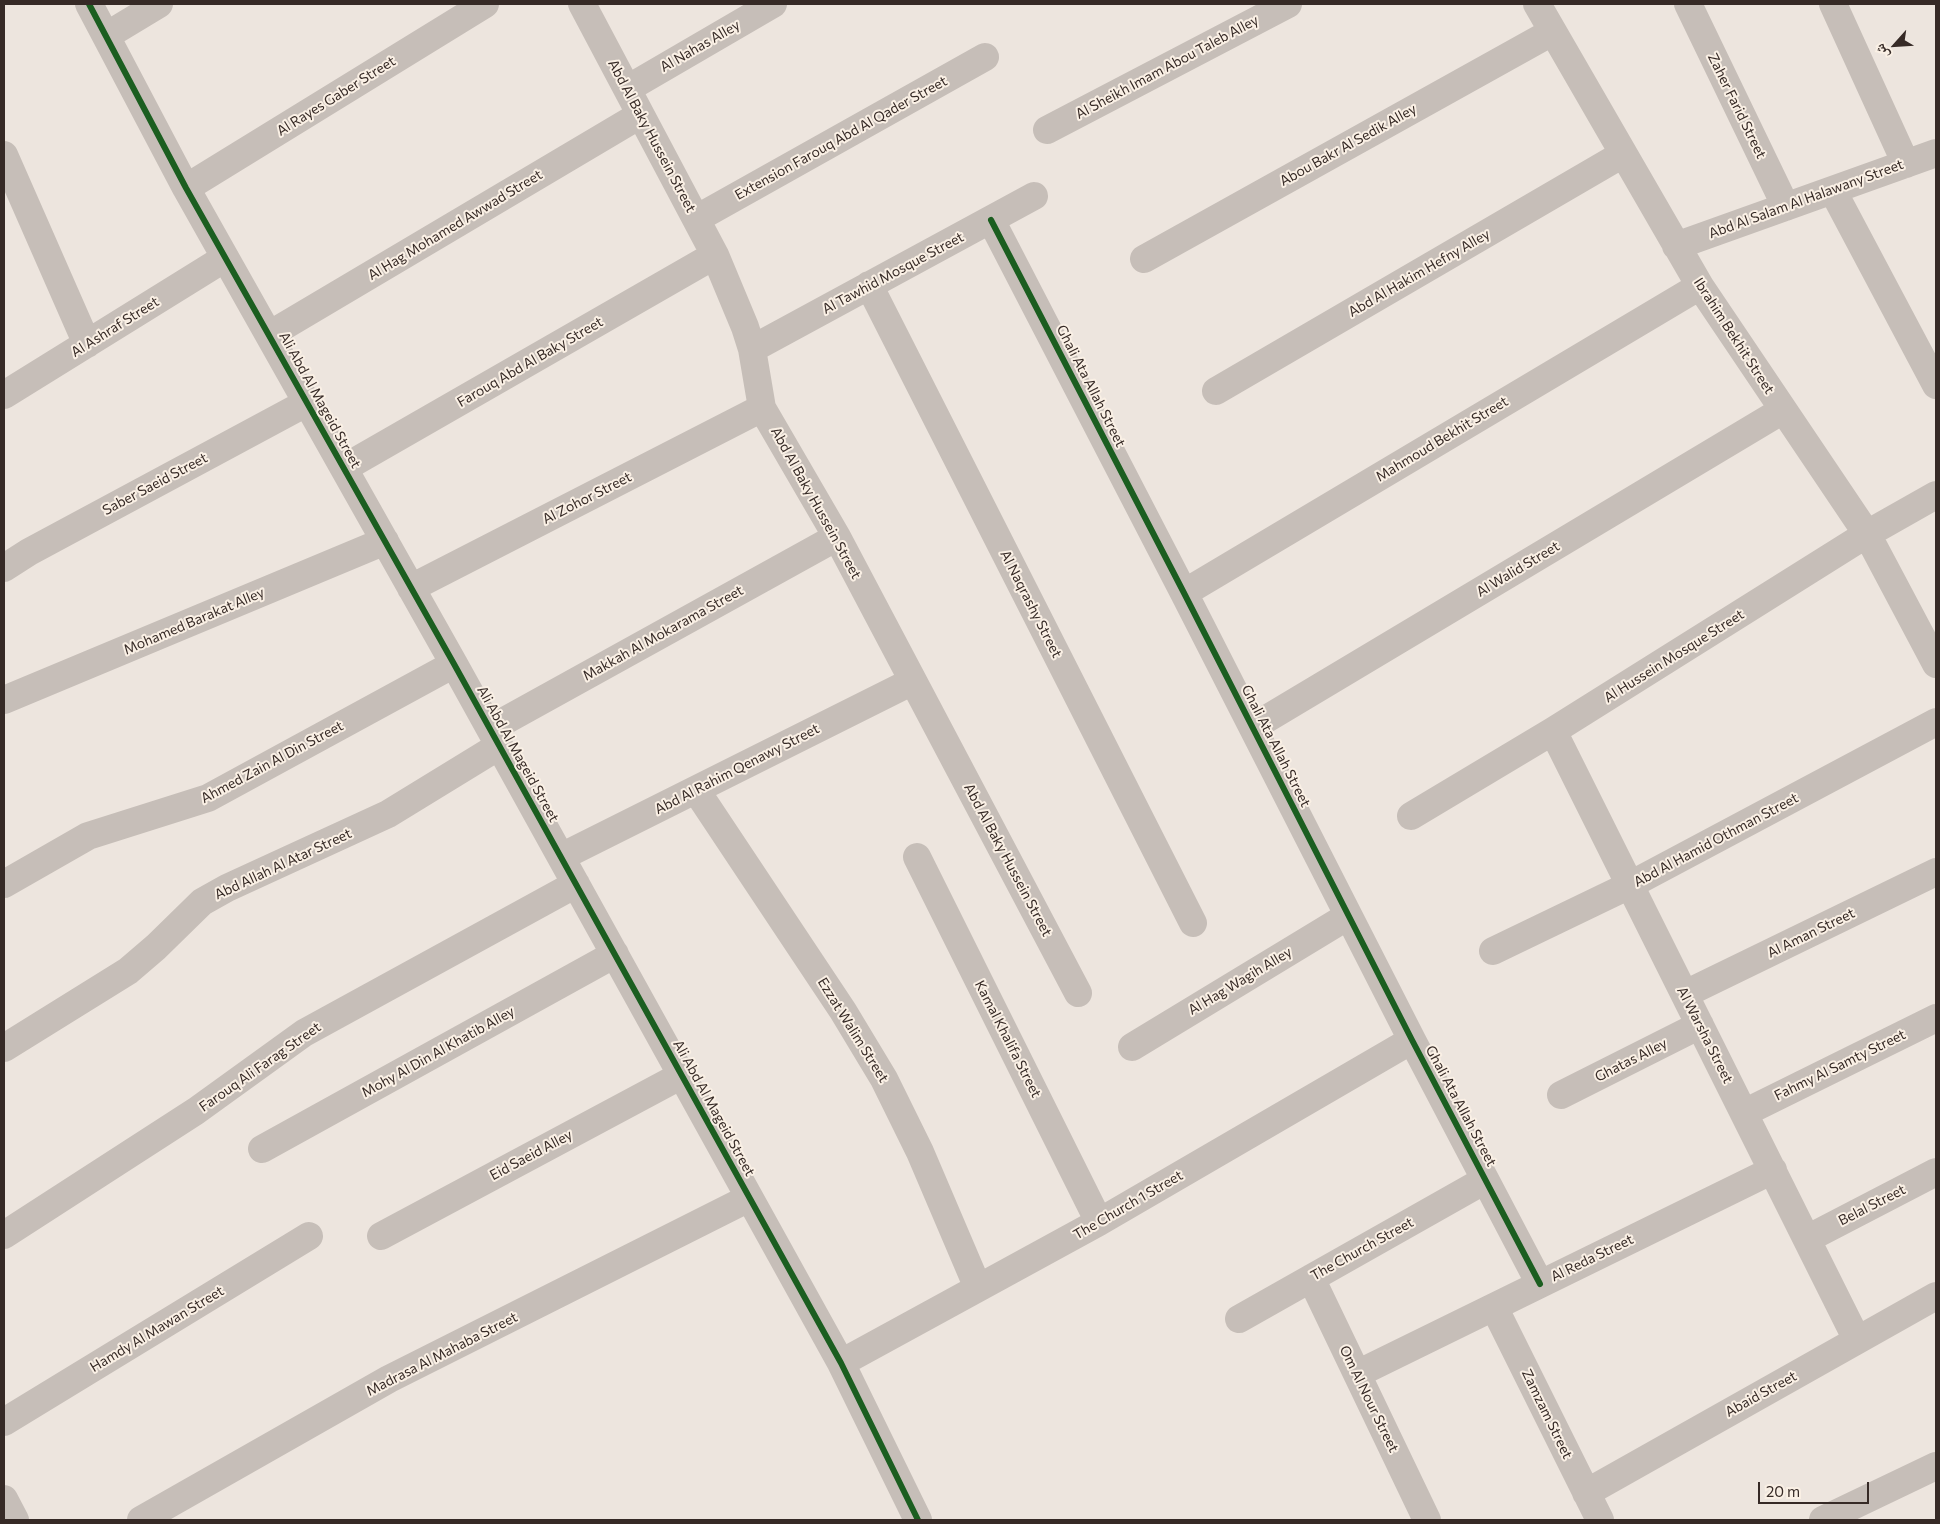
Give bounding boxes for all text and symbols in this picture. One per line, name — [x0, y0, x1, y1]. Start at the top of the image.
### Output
street label: Al Sheikh Imam Abou Taleb Alley — [1073, 12, 1261, 122]
street label: Al Nahas Alley — [657, 16, 743, 76]
north arrow — [1870, 20, 1920, 70]
text: ش — [1870, 41, 1892, 62]
street label: Zaher Farid Street — [1704, 51, 1770, 161]
street label: Al Rayes Gaber Street — [273, 53, 399, 139]
street label: Abd Al Baky Hussein Street — [604, 57, 700, 215]
street label: Extension Farouq Abd Al Qader Street — [732, 72, 950, 204]
street label: Abou Bakr Al Sedik Alley — [1277, 100, 1419, 190]
street label: Abd Al Salam Al Halawany Street — [1706, 156, 1906, 242]
street label: Al Hag Mohamed Awwad Street — [365, 166, 545, 284]
street label: Abd Al Hakim Hefny Alley — [1345, 226, 1493, 320]
street label: Al Tawhid Mosque Street — [819, 228, 967, 318]
street label: Ibrahim Bekhit Street — [1690, 275, 1778, 397]
street label: Al Ashraf Street — [68, 293, 162, 361]
street label: Farouq Abd Al Baky Street — [454, 313, 606, 411]
street label: Ghali Ata Allah Street — [1053, 322, 1129, 450]
street label: Ali Abd Al Mageid Street — [275, 329, 365, 471]
street label: Mahmoud Bekhit Street — [1373, 393, 1511, 485]
street label: Abd Al Baky Hussein Street — [767, 424, 865, 582]
street label: Saber Saeid Street — [100, 449, 210, 519]
street label: Al Zohor Street — [540, 468, 634, 528]
street label: Al Walid Street — [1473, 538, 1563, 600]
street label: Al Naqrashy Street — [997, 547, 1065, 661]
street label: Makkah Al Mokarama Street — [580, 582, 746, 684]
street label: Mohamed Barakat Alley — [121, 584, 267, 658]
street label: Al Hussein Mosque Street — [1601, 606, 1747, 706]
street label: Ghali Ata Allah Street — [1238, 682, 1314, 810]
street label: Ali Abd Al Mageid Street — [473, 683, 563, 825]
street label: Ahmed Zain Al Din Street — [198, 717, 346, 807]
street label: Abd Al Rahim Qenawy Street — [652, 720, 822, 818]
street label: Abd Al Baky Hussein Street — [960, 781, 1056, 939]
street label: Abd Al Hamid Othman Street — [1631, 789, 1801, 891]
street label: Abd Allah Al Atar Street — [212, 825, 354, 903]
street label: Al Aman Street — [1764, 905, 1858, 961]
street label: Al Hag Wagih Alley — [1185, 943, 1295, 1019]
street label: Ezzat Walim Street — [814, 974, 892, 1086]
street label: Kamal Khalifa Street — [971, 978, 1045, 1100]
street label: Al Warsha Street — [1673, 984, 1737, 1086]
street label: Mohy Al Din Al Khatib Alley — [359, 1003, 517, 1101]
street label: Farouq Ali Farag Street — [196, 1019, 324, 1115]
street label: Fahmy Al Samty Street — [1772, 1026, 1908, 1104]
street label: Ghatas Alley — [1592, 1035, 1670, 1085]
street label: Ali Abd Al Mageid Street — [669, 1037, 759, 1179]
street label: Ghali Ata Allah Street — [1422, 1043, 1500, 1169]
street label: Eid Saeid Alley — [487, 1126, 575, 1184]
street label: The Church 1 Street — [1070, 1167, 1186, 1243]
street label: Belal Street — [1836, 1181, 1908, 1229]
street label: The Church Street — [1308, 1214, 1416, 1284]
street label: Al Reda Street — [1548, 1231, 1636, 1285]
street label: Hamdy Al Mawan Street — [87, 1282, 227, 1376]
street label: Madrasa Al Mahaba Street — [364, 1308, 520, 1400]
street label: Om Al Nour Street — [1336, 1343, 1402, 1455]
street label: Zamzam Street — [1518, 1366, 1576, 1462]
street label: Abaid Street — [1722, 1367, 1800, 1421]
scale bar — [1760, 1472, 1871, 1504]
text: 20 m — [1766, 1482, 1800, 1500]

